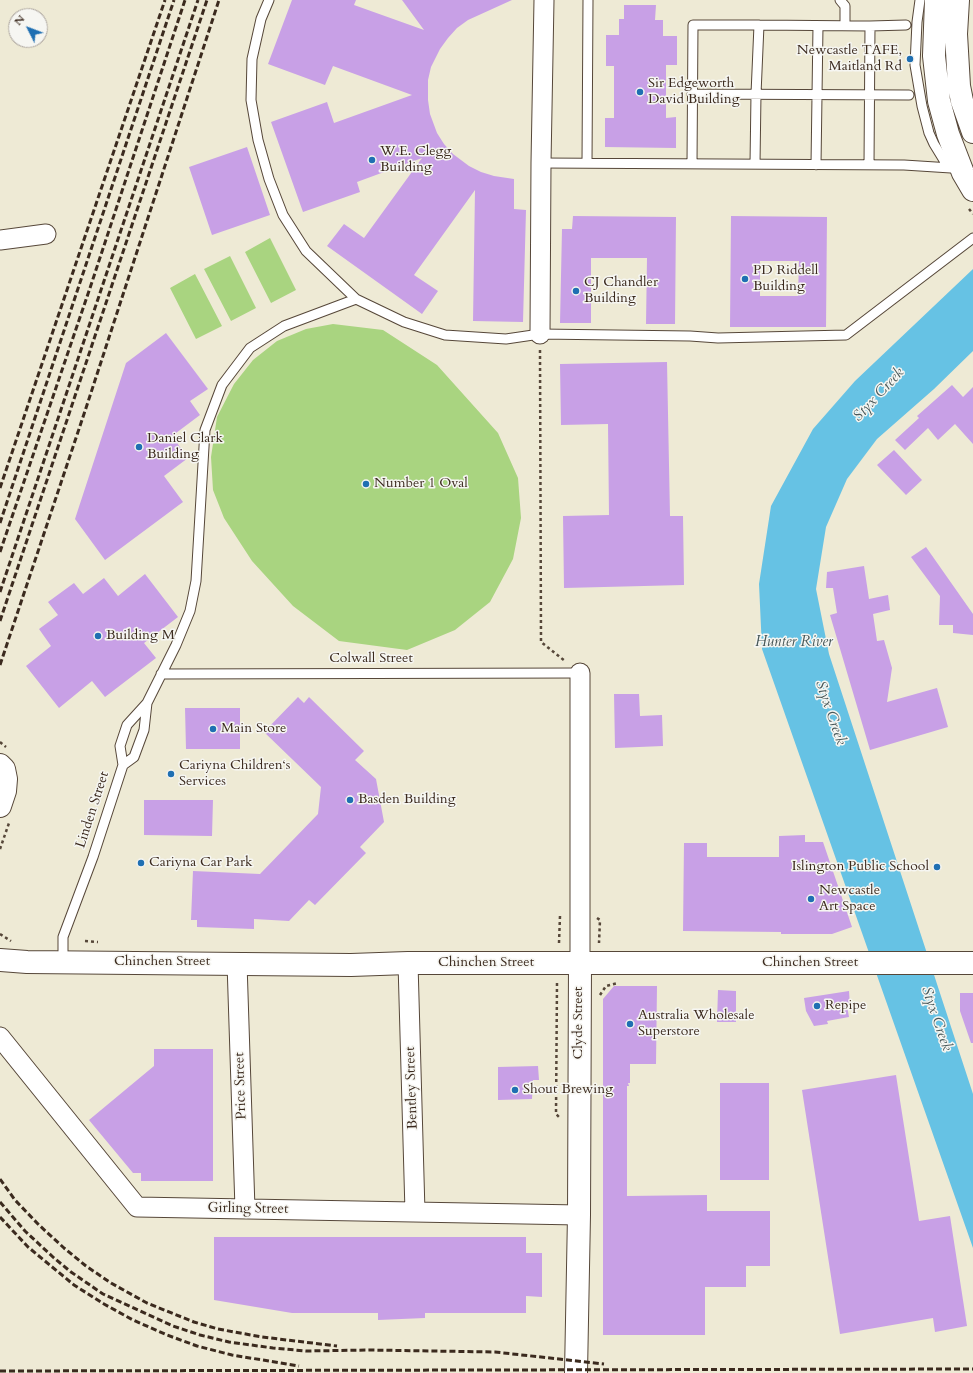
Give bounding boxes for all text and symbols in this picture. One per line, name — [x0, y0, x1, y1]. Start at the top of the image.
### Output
north arrow — [8, 8, 48, 48]
text: N — [11, 12, 28, 29]
place label: Newcastle TAFE, Maitland Rd — [797, 43, 902, 76]
marker: Newcastle TAFE, Maitland Rd — [905, 54, 915, 64]
place label: Sir Edgeworth David Building — [648, 76, 740, 108]
marker: Sir Edgeworth David Building — [635, 87, 645, 97]
place label: W.E. Clegg Building — [380, 144, 451, 176]
marker: W.E. Clegg Building — [367, 155, 377, 165]
place label: PD Riddell Building — [753, 263, 818, 296]
marker: PD Riddell Building — [740, 274, 750, 284]
place label: CJ Chandler Building — [584, 275, 658, 308]
marker: CJ Chandler Building — [571, 286, 581, 296]
water label: Styx Creek — [850, 364, 908, 426]
place label: Daniel Clark Building — [147, 431, 223, 464]
marker: Daniel Clark Building — [134, 442, 144, 452]
place label: Number 1 Oval — [374, 476, 468, 492]
marker: Number 1 Oval — [361, 479, 371, 489]
place label: Building M — [106, 628, 175, 644]
marker: Building M — [93, 631, 103, 641]
water label: Hunter River — [755, 634, 833, 652]
street label: Colwall Street — [329, 651, 413, 667]
water label: Styx Creek — [811, 678, 849, 748]
place label: Main Store — [221, 721, 286, 737]
marker: Main Store — [208, 724, 218, 734]
place label: Cariyna Children‘s Services — [179, 758, 291, 790]
marker: Cariyna Children‘s Services — [166, 769, 176, 779]
street label: Linden Street — [73, 770, 113, 850]
place label: Basden Building — [358, 792, 456, 808]
marker: Basden Building — [345, 795, 355, 805]
place label: Cariyna Car Park — [149, 855, 253, 871]
marker: Cariyna Car Park — [136, 858, 146, 868]
place label: Islington Public School — [792, 859, 929, 875]
marker: Islington Public School — [932, 862, 942, 872]
place label: Newcastle Art Space — [819, 883, 880, 916]
marker: Newcastle Art Space — [806, 894, 816, 904]
street label: Chinchen Street — [114, 954, 210, 970]
street label: Chinchen Street — [438, 955, 534, 971]
street label: Chinchen Street — [762, 955, 858, 971]
water label: Styx Creek — [917, 984, 955, 1054]
street label: Clyde Street — [571, 987, 587, 1059]
place label: Repipe — [825, 998, 866, 1014]
marker: Repipe — [812, 1001, 822, 1011]
place label: Australia Wholesale Superstore — [638, 1008, 754, 1040]
marker: Australia Wholesale Superstore — [625, 1019, 635, 1029]
street label: Bentley Street — [402, 1046, 422, 1130]
street label: Price Street — [231, 1052, 251, 1120]
place label: Shout Brewing — [523, 1082, 613, 1098]
marker: Shout Brewing — [510, 1085, 520, 1095]
street label: Girling Street — [207, 1200, 289, 1218]

